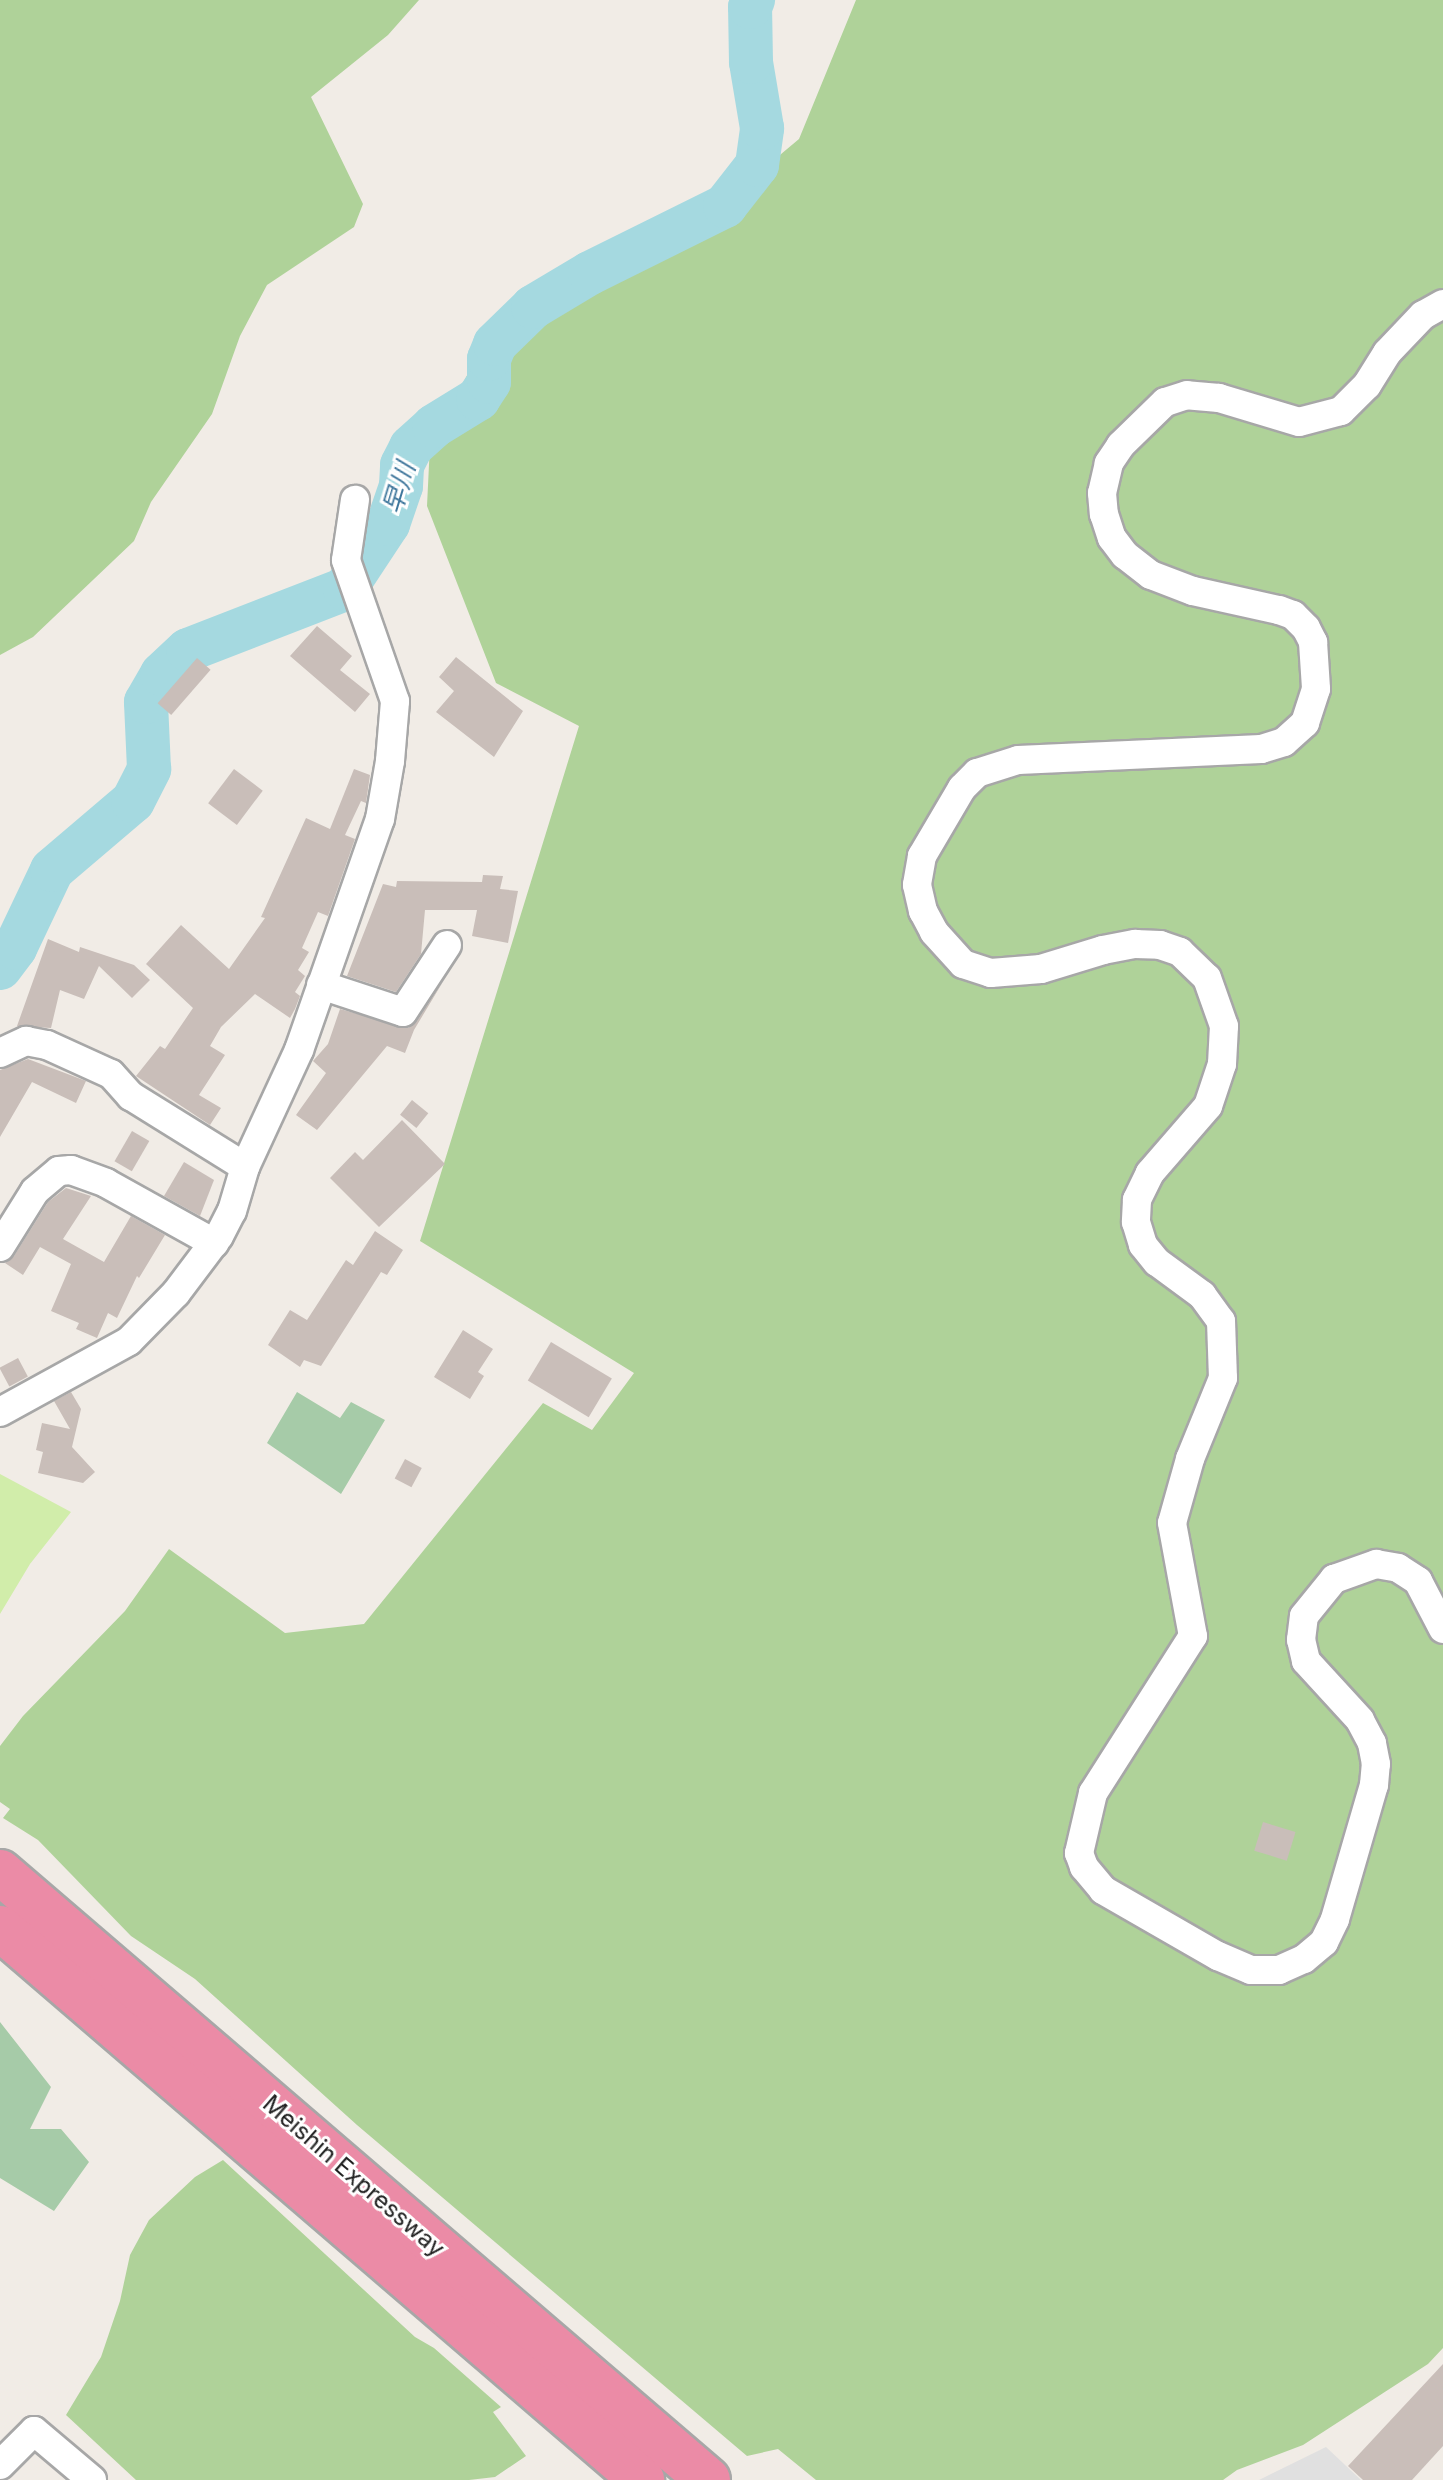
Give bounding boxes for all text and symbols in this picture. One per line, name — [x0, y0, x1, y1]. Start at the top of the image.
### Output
water label: 早川 — [376, 459, 422, 517]
street label: Meishin Expressway — [257, 2089, 451, 2263]

